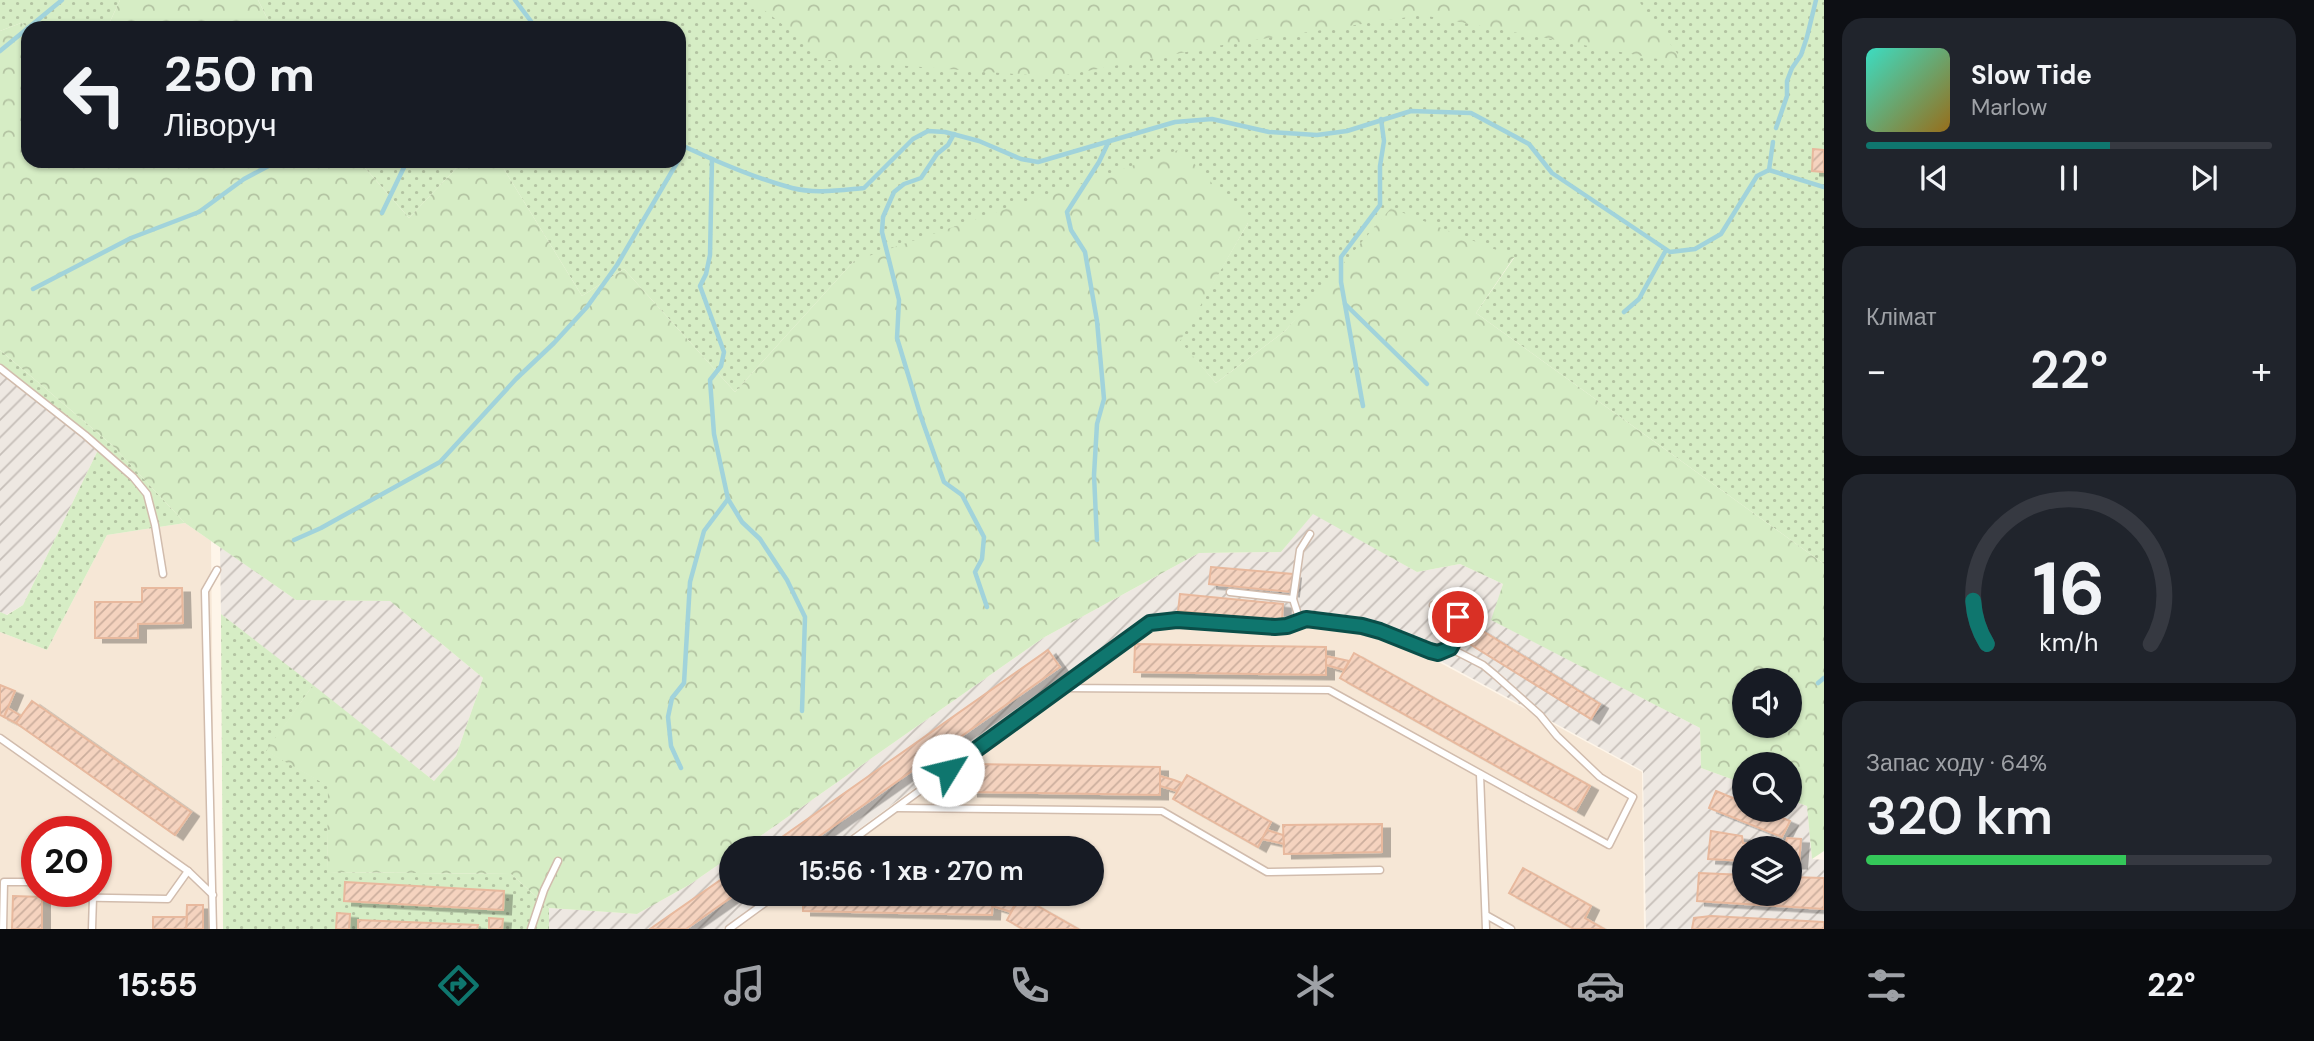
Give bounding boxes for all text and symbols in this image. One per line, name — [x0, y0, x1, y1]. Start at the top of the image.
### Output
text: 250 m — [164, 42, 315, 106]
icon: left — [49, 49, 140, 140]
text: Slow Tide — [1971, 58, 2092, 92]
text: Marlow — [1971, 92, 2047, 122]
text: Ліворуч — [164, 104, 277, 146]
icon: previous — [1915, 159, 1953, 197]
icon: pause — [2050, 159, 2088, 197]
icon: next — [2185, 159, 2223, 197]
text: Клімат — [1866, 302, 1937, 332]
text: 22° — [2030, 336, 2108, 404]
text: − — [1866, 346, 1887, 396]
text: + — [2251, 346, 2272, 396]
text: 16 — [2033, 543, 2105, 638]
pin — [1428, 587, 1488, 647]
icon: arrive — [1439, 598, 1477, 636]
text: km/h — [2039, 626, 2099, 659]
map controls — [1732, 668, 1802, 906]
button: sound — [1732, 668, 1802, 738]
position arrow — [911, 733, 985, 807]
text: Запас ходу · 64% — [1866, 748, 2047, 778]
button: search — [1732, 752, 1802, 822]
text: 320 km — [1866, 782, 2053, 850]
speed limit sign: 20 — [21, 816, 112, 907]
button: layers — [1732, 836, 1802, 906]
text: 15:56 · 1 хв · 270 m — [799, 854, 1024, 888]
icon: directions — [434, 961, 483, 1010]
icon: music — [720, 961, 769, 1010]
icon: phone — [1005, 961, 1054, 1010]
icon: climate — [1291, 961, 1340, 1010]
icon: car — [1576, 961, 1625, 1010]
icon: filters — [1862, 961, 1911, 1010]
text: 15:55 — [118, 964, 198, 1006]
text: 22° — [2147, 964, 2196, 1006]

